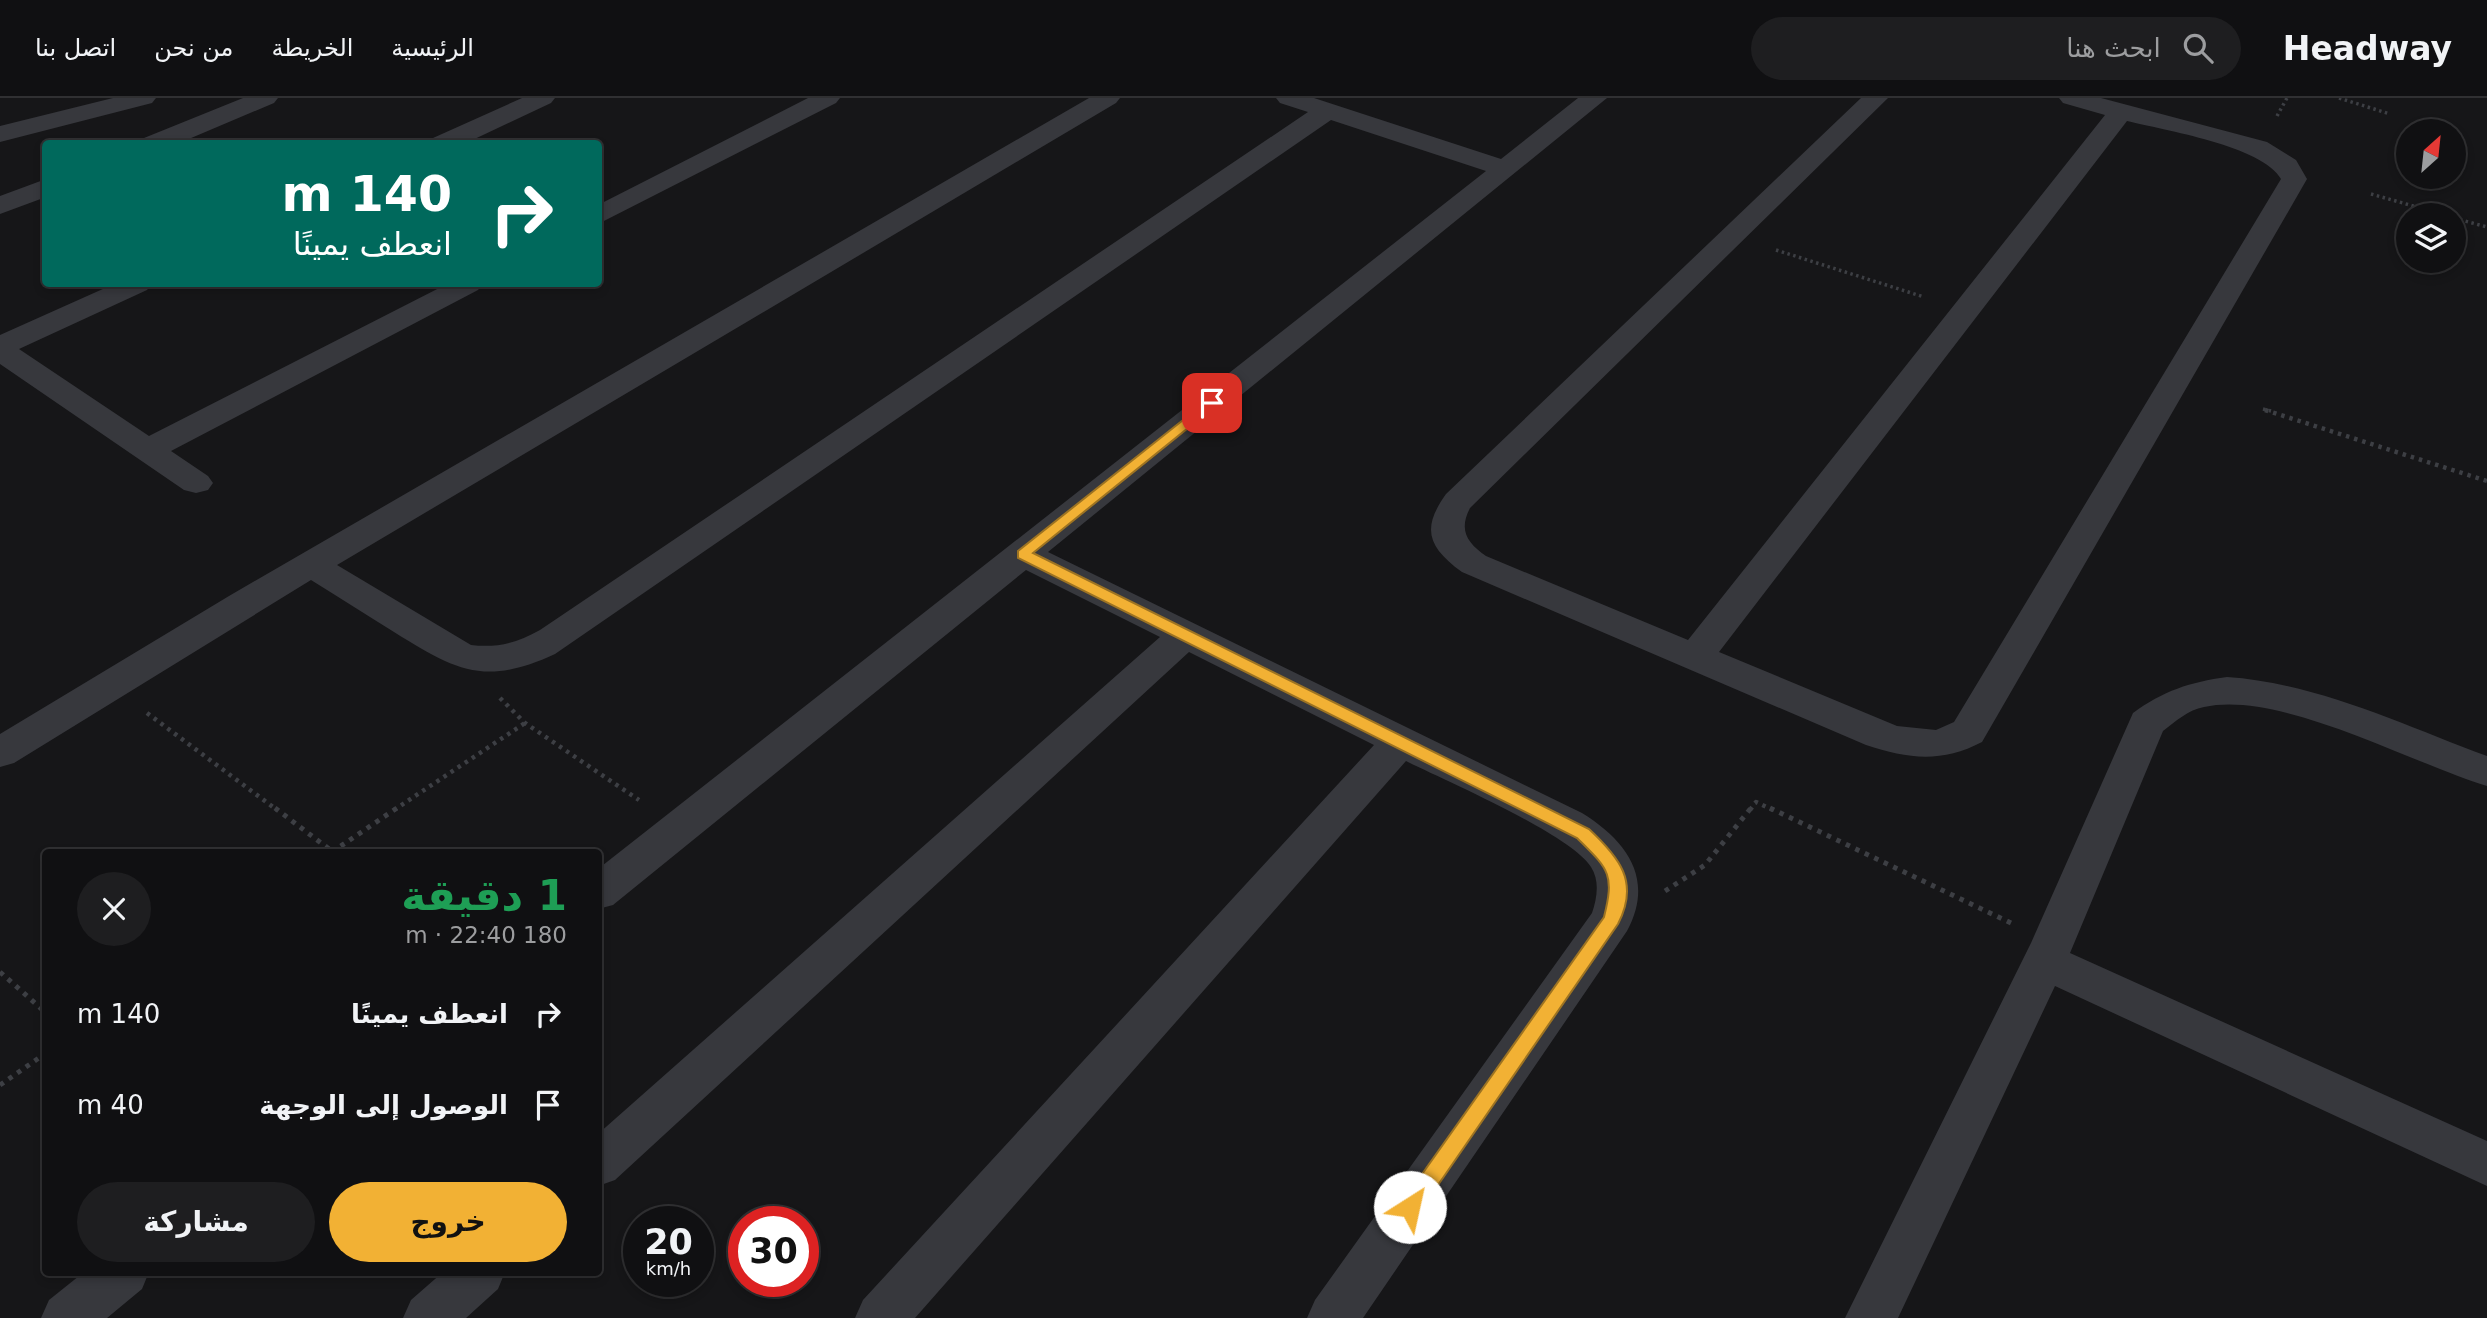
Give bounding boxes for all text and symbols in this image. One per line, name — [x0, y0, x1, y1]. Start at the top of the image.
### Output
search box — [1751, 17, 2241, 80]
icon: search — [2179, 29, 2217, 67]
text: Headway — [2283, 29, 2452, 68]
text: ابحث هنا — [2066, 33, 2161, 63]
text: اتصل بنا — [35, 34, 116, 62]
text: من نحن — [154, 34, 233, 62]
text: الخريطة — [271, 34, 353, 62]
text: الرئيسية — [391, 34, 474, 62]
north arrow — [2396, 119, 2466, 189]
map controls — [2396, 119, 2466, 273]
text: 140 m — [282, 166, 452, 223]
icon: right — [476, 168, 567, 259]
button: layers — [2396, 203, 2466, 273]
text: انعطف يمينًا — [293, 225, 452, 263]
pin — [1182, 373, 1242, 433]
icon: arrive — [1193, 384, 1231, 422]
text: 1 دقيقة — [401, 871, 567, 920]
button: close — [77, 872, 151, 946]
text: 180 m · 22:40 — [405, 922, 567, 948]
icon: right — [529, 995, 567, 1033]
text: 140 m — [77, 999, 160, 1029]
text: انعطف يمينًا — [351, 999, 508, 1029]
icon: arrive — [529, 1086, 567, 1124]
text: 40 m — [77, 1090, 144, 1120]
text: الوصول إلى الوجهة — [259, 1090, 508, 1120]
position arrow — [1373, 1170, 1447, 1244]
button: مشاركة — [77, 1182, 315, 1262]
button: خروج — [329, 1182, 567, 1262]
speed limit sign: 30 — [728, 1206, 819, 1297]
text: 20 — [644, 1222, 693, 1262]
text: km/h — [646, 1258, 691, 1279]

